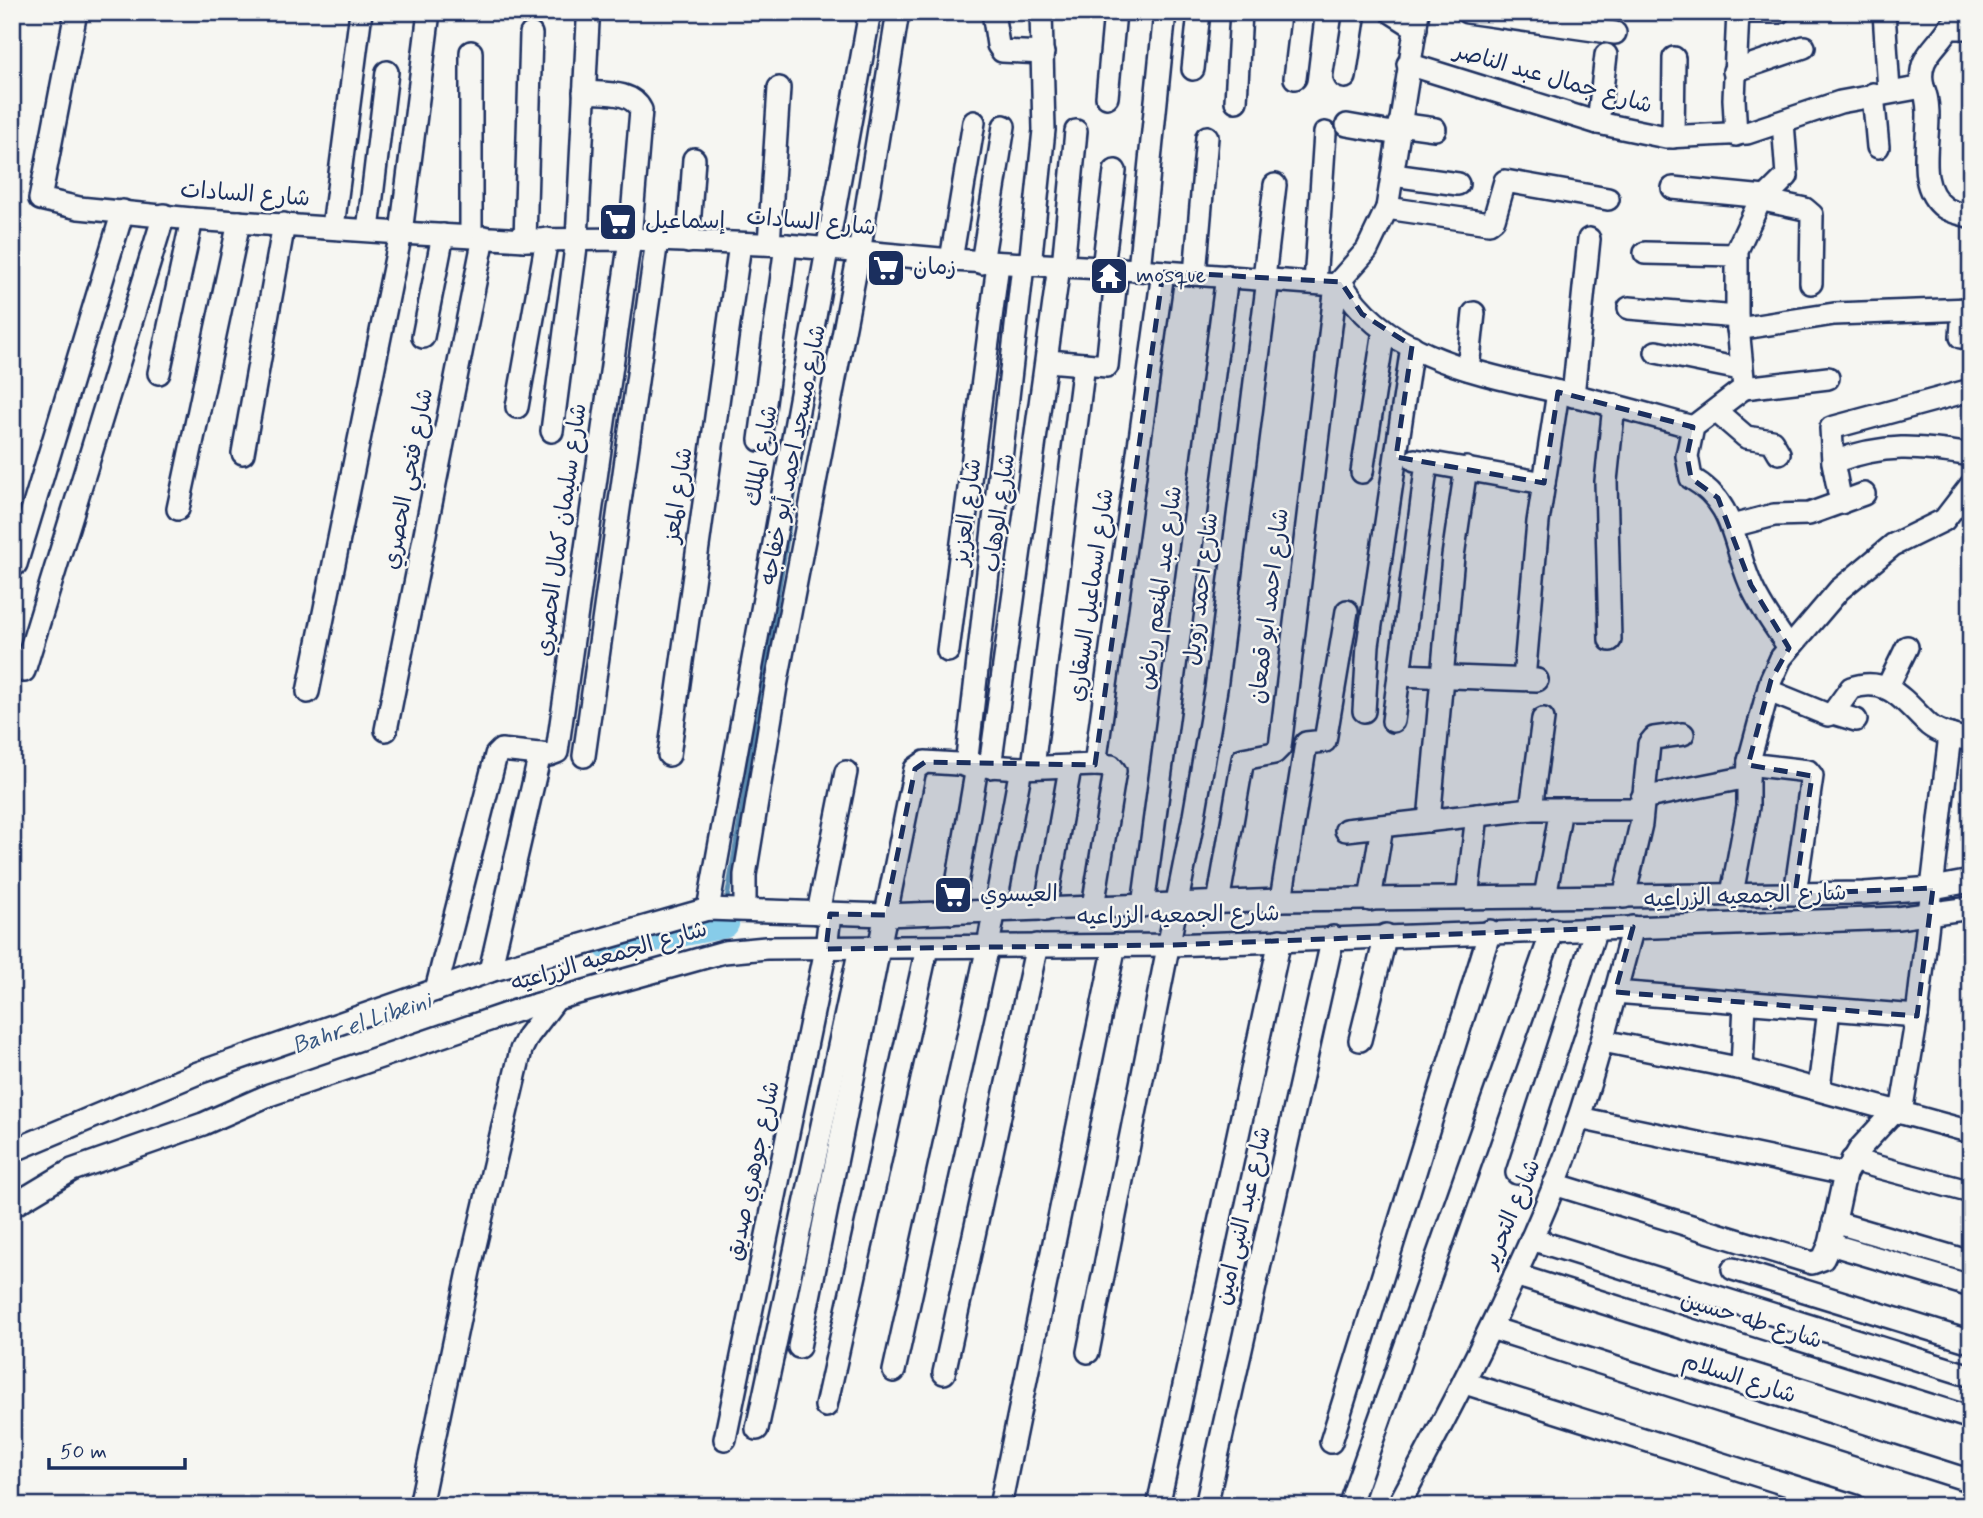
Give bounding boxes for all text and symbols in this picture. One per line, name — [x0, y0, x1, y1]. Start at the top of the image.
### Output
street label: شارع جمال عبد الناصر — [1448, 36, 1656, 122]
street label: شارع السادات — [179, 176, 311, 214]
supermarket icon: إسماعيل — [597, 201, 639, 243]
street label: شارع السادات — [745, 202, 877, 244]
place label: إسماعيل — [645, 207, 726, 237]
supermarket icon: زمان — [865, 247, 907, 289]
place label: زمان — [913, 253, 956, 283]
temple icon: mosque — [1088, 255, 1130, 297]
place label: mosque — [1136, 261, 1206, 291]
street label: شارع مسجد احمد أبو خفاجه — [753, 322, 834, 588]
street label: شارع فتحي الحصري — [377, 386, 445, 573]
street label: شارع سليمان كمال الحصري — [529, 401, 595, 659]
street label: شارع الملك — [738, 403, 786, 509]
street label: شارع المعز — [657, 445, 701, 547]
street label: شارع الوهاب — [977, 452, 1023, 574]
street label: شارع العزيز — [946, 457, 989, 569]
street label: شارع عبد المنعم رياض — [1132, 484, 1191, 692]
street label: شارع اسماعيل السقاري — [1062, 486, 1122, 704]
street label: شارع احمد ابو قمعان — [1243, 506, 1297, 706]
street label: شارع احمد زويل — [1178, 511, 1226, 667]
supermarket icon: العيسوي — [932, 874, 974, 916]
street label: شارع الجمعيه الزراعيه — [1643, 878, 1847, 916]
place label: العيسوي — [980, 880, 1058, 910]
street label: شارع الجمعيه الزراعيه — [1076, 899, 1280, 933]
street label: شارع الجمعيه الزراعيه — [507, 915, 711, 999]
water label: Bahr el Libeini — [288, 985, 437, 1062]
street label: شارع جوهري صديق — [720, 1078, 788, 1264]
street label: شارع عبد النبى امين — [1209, 1124, 1279, 1308]
street label: شارع التحرير — [1475, 1155, 1548, 1275]
street label: شارع طه حسين — [1677, 1285, 1825, 1357]
street label: شارع السلام — [1678, 1347, 1800, 1412]
scale bar — [49, 1427, 186, 1471]
text: 50 m — [60, 1438, 107, 1466]

